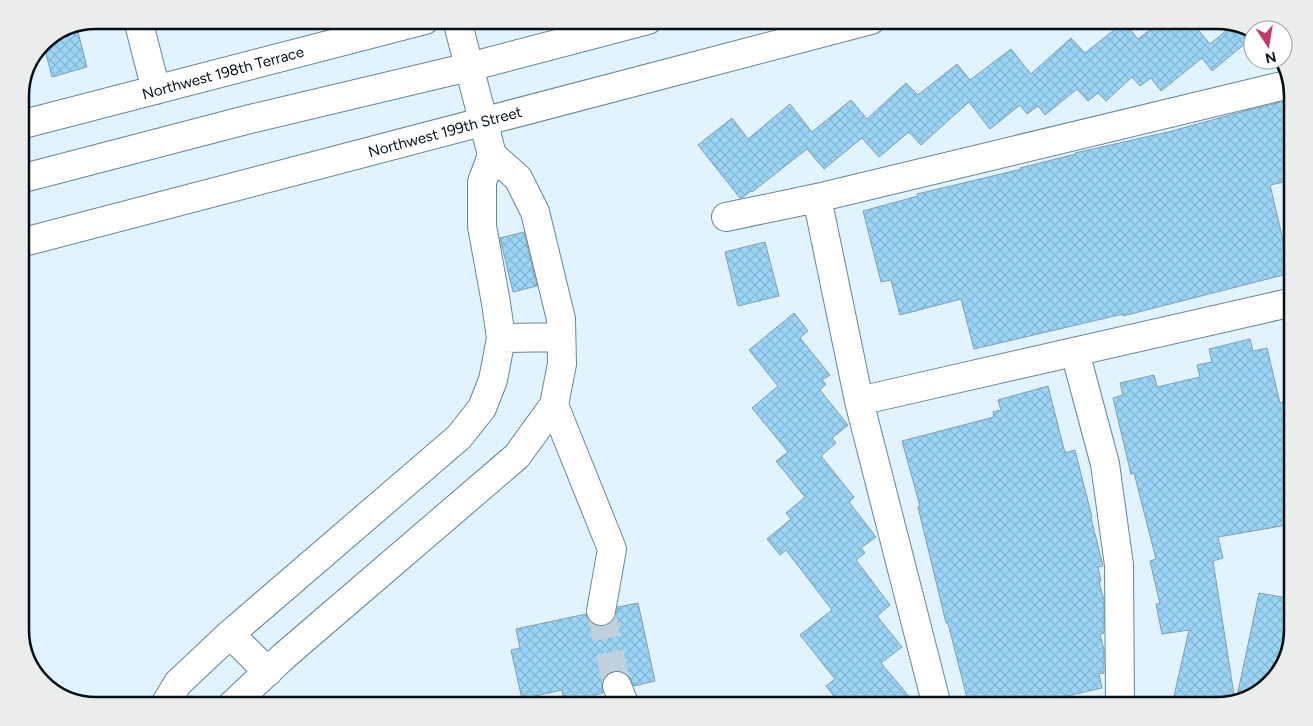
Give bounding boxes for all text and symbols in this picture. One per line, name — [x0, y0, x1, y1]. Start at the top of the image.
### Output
north arrow — [1243, 20, 1293, 70]
street label: Northwest 198th Terrace — [140, 43, 306, 103]
text: N — [1264, 48, 1278, 67]
street label: Northwest 199th Street — [366, 103, 524, 161]

